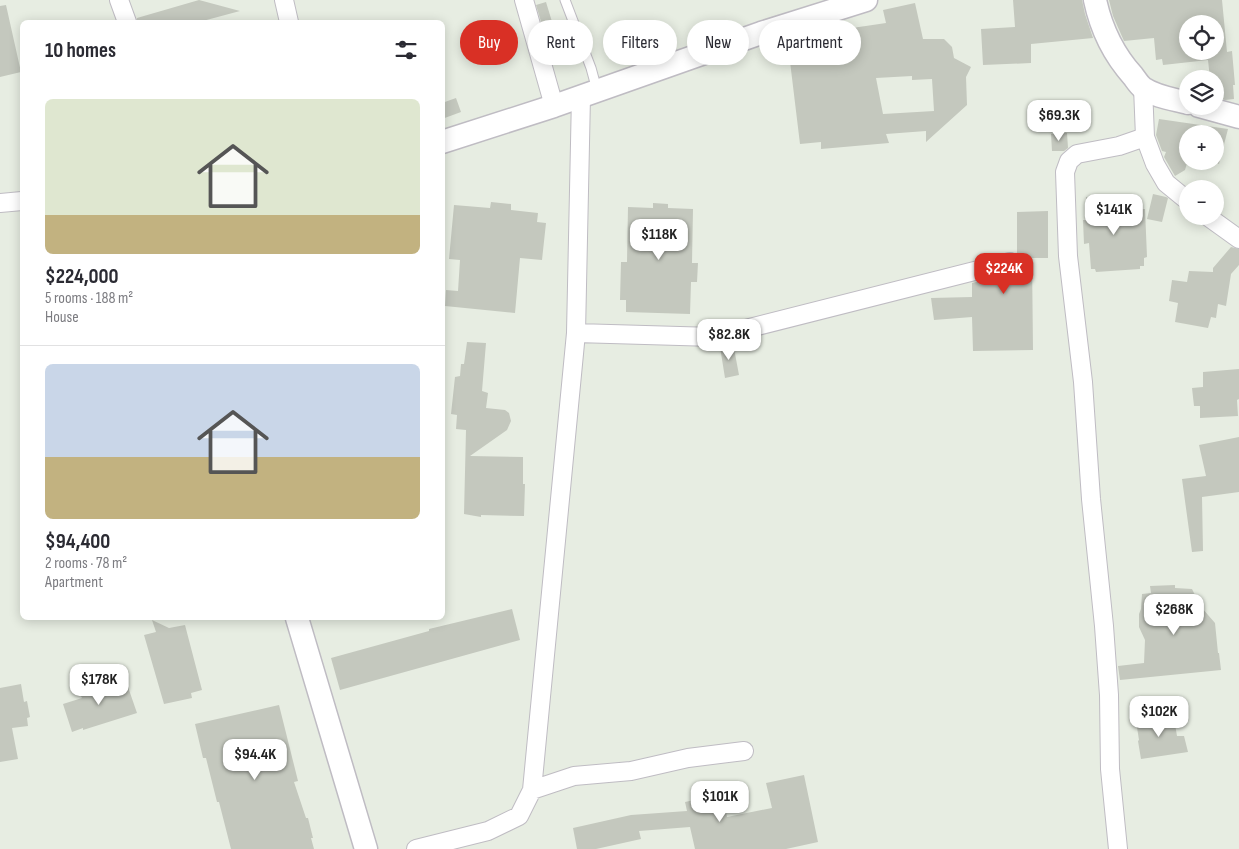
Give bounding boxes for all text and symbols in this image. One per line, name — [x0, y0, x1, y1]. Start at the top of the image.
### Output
map controls — [1179, 15, 1224, 225]
button: locate — [1179, 15, 1224, 60]
chip: Buy — [460, 20, 518, 65]
chip: Rent — [528, 20, 593, 65]
chip: Filters — [603, 20, 677, 65]
chip: New — [687, 20, 749, 65]
chip: Apartment — [759, 20, 861, 65]
icon: filters — [392, 36, 420, 64]
text: 10 homes — [45, 38, 116, 63]
button: layers — [1179, 70, 1224, 115]
pin: $69.3K — [1018, 100, 1100, 142]
text: $69.3K — [1038, 106, 1080, 125]
button: + — [1179, 125, 1224, 170]
icon: home — [188, 131, 278, 221]
button: − — [1179, 180, 1224, 225]
pin: $141K — [1079, 194, 1149, 236]
text: $141K — [1096, 200, 1132, 219]
pin: $118K — [624, 218, 694, 261]
text: $118K — [641, 225, 677, 244]
pin: $224K — [969, 252, 1039, 295]
text: $224K — [985, 259, 1023, 278]
text: $224,000 — [45, 264, 119, 289]
text: 5 rooms · 188 m² — [45, 289, 133, 308]
text: House — [45, 308, 79, 327]
pin: $82.8K — [688, 318, 770, 361]
text: $82.8K — [708, 325, 750, 344]
icon: home — [188, 397, 278, 487]
text: $94,400 — [45, 529, 110, 554]
text: 2 rooms · 78 m² — [45, 554, 127, 573]
text: Apartment — [45, 573, 103, 592]
pin: $268K — [1139, 594, 1209, 636]
text: $268K — [1155, 600, 1193, 619]
pin: $178K — [64, 664, 134, 706]
text: $178K — [81, 670, 117, 689]
pin: $102K — [1124, 696, 1194, 738]
text: $102K — [1141, 702, 1177, 721]
pin: $94.4K — [214, 738, 296, 781]
text: $94.4K — [234, 745, 276, 764]
pin: $101K — [685, 780, 755, 823]
text: $101K — [702, 787, 738, 806]

